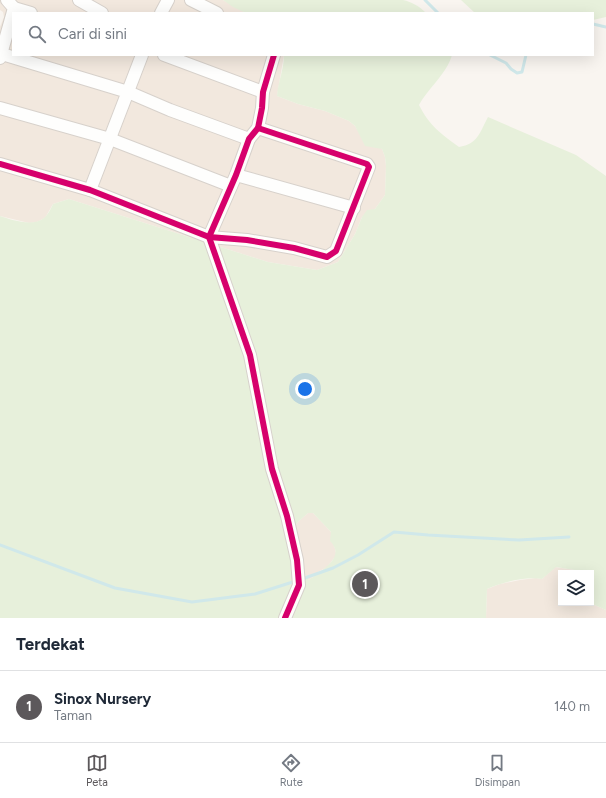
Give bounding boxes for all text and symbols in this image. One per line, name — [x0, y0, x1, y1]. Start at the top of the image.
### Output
search box — [12, 12, 594, 56]
icon: search — [26, 23, 48, 45]
text: Cari di sini — [58, 25, 127, 43]
your location — [295, 379, 315, 399]
pin: 1 — [352, 569, 378, 599]
map controls — [558, 570, 594, 606]
button: layers — [558, 570, 594, 606]
text: Terdekat — [16, 634, 85, 654]
text: Sinox Nursery — [54, 690, 151, 708]
text: 1 — [26, 699, 32, 714]
text: 140 m — [554, 699, 590, 714]
text: Taman — [54, 708, 92, 723]
tab: Peta — [86, 752, 108, 789]
tab: Rute — [280, 752, 303, 789]
tab: Disimpan — [475, 752, 520, 789]

